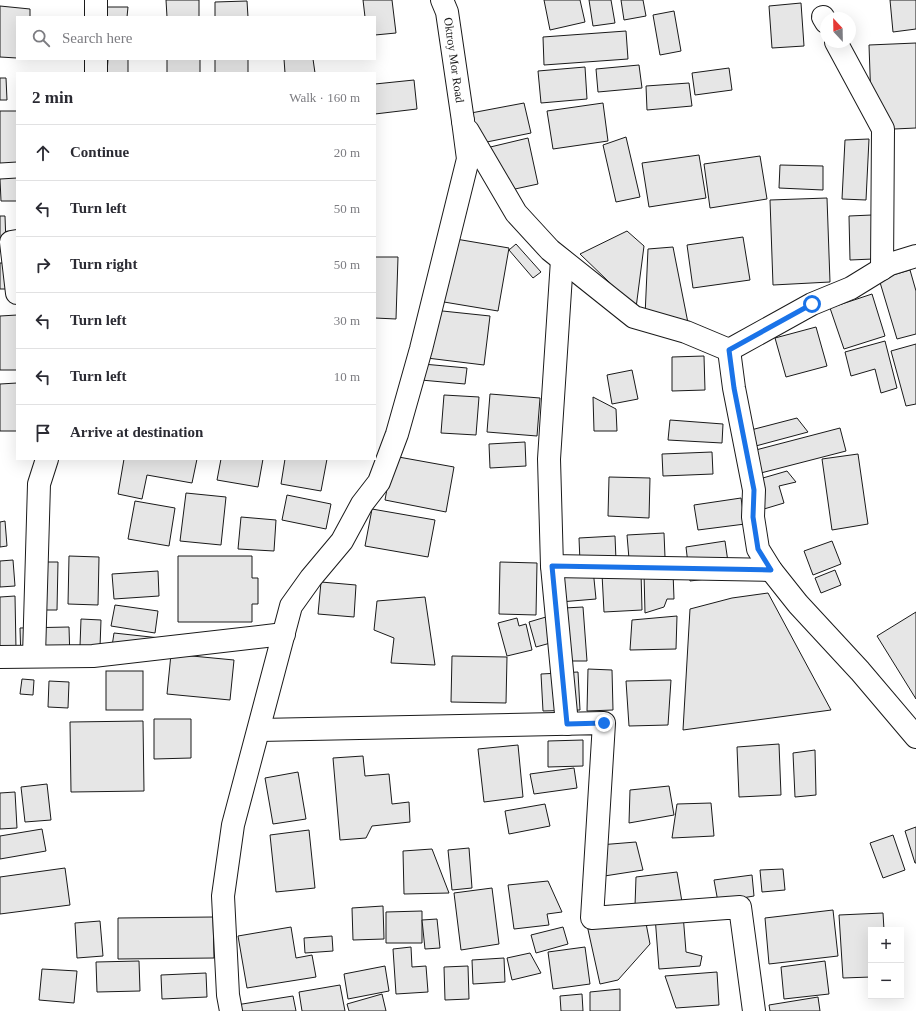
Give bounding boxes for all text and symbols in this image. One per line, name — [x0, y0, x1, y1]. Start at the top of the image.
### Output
north arrow — [820, 12, 856, 48]
search box — [16, 16, 376, 60]
street label: Oktroy Mor Road — [441, 16, 467, 104]
icon: search — [30, 27, 52, 49]
text: Search here — [62, 30, 132, 46]
text: 2 min — [32, 88, 73, 107]
text: Walk · 160 m — [289, 90, 360, 105]
icon: ahead — [32, 142, 54, 164]
text: Continue — [70, 144, 129, 160]
text: 20 m — [334, 145, 360, 160]
icon: left — [32, 198, 54, 220]
text: Turn left — [70, 200, 127, 216]
text: 50 m — [334, 201, 360, 216]
icon: right — [32, 254, 54, 276]
text: Turn right — [70, 256, 137, 272]
text: 50 m — [334, 257, 360, 272]
route start — [803, 295, 821, 313]
icon: left — [32, 310, 54, 332]
text: Turn left — [70, 312, 127, 328]
text: 30 m — [334, 313, 360, 328]
icon: left — [32, 366, 54, 388]
text: Turn left — [70, 368, 127, 384]
text: 10 m — [334, 369, 360, 384]
icon: arrive — [32, 422, 54, 444]
text: Arrive at destination — [70, 424, 203, 440]
route end — [595, 714, 613, 732]
map controls — [868, 927, 904, 999]
button: + — [868, 927, 904, 963]
button: − — [868, 963, 904, 999]

